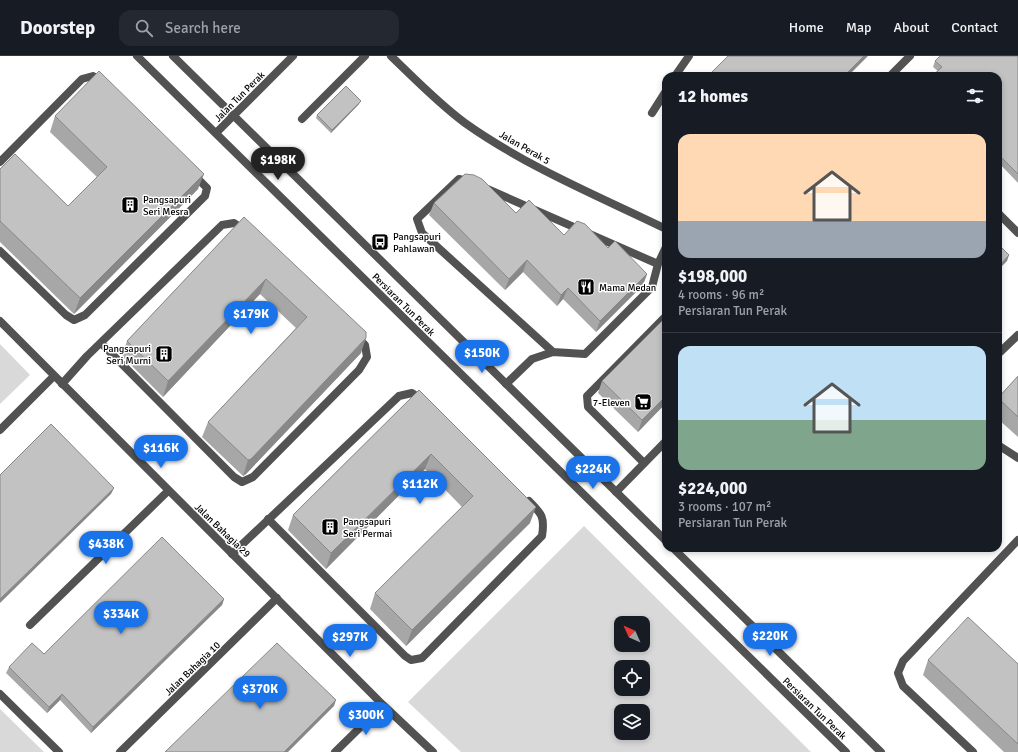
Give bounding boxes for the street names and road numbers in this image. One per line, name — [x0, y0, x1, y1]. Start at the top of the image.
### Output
street label: Jalan Tun Perak — [212, 69, 267, 124]
street label: Jalan Perak 5 — [497, 129, 552, 167]
street label: Persiaran Tun Perak — [369, 271, 437, 339]
street label: Jalan Bahagia 29 — [192, 501, 253, 560]
street label: Jalan Bahagia 10 — [162, 639, 223, 698]
street label: Persiaran Tun Perak — [780, 675, 849, 742]

